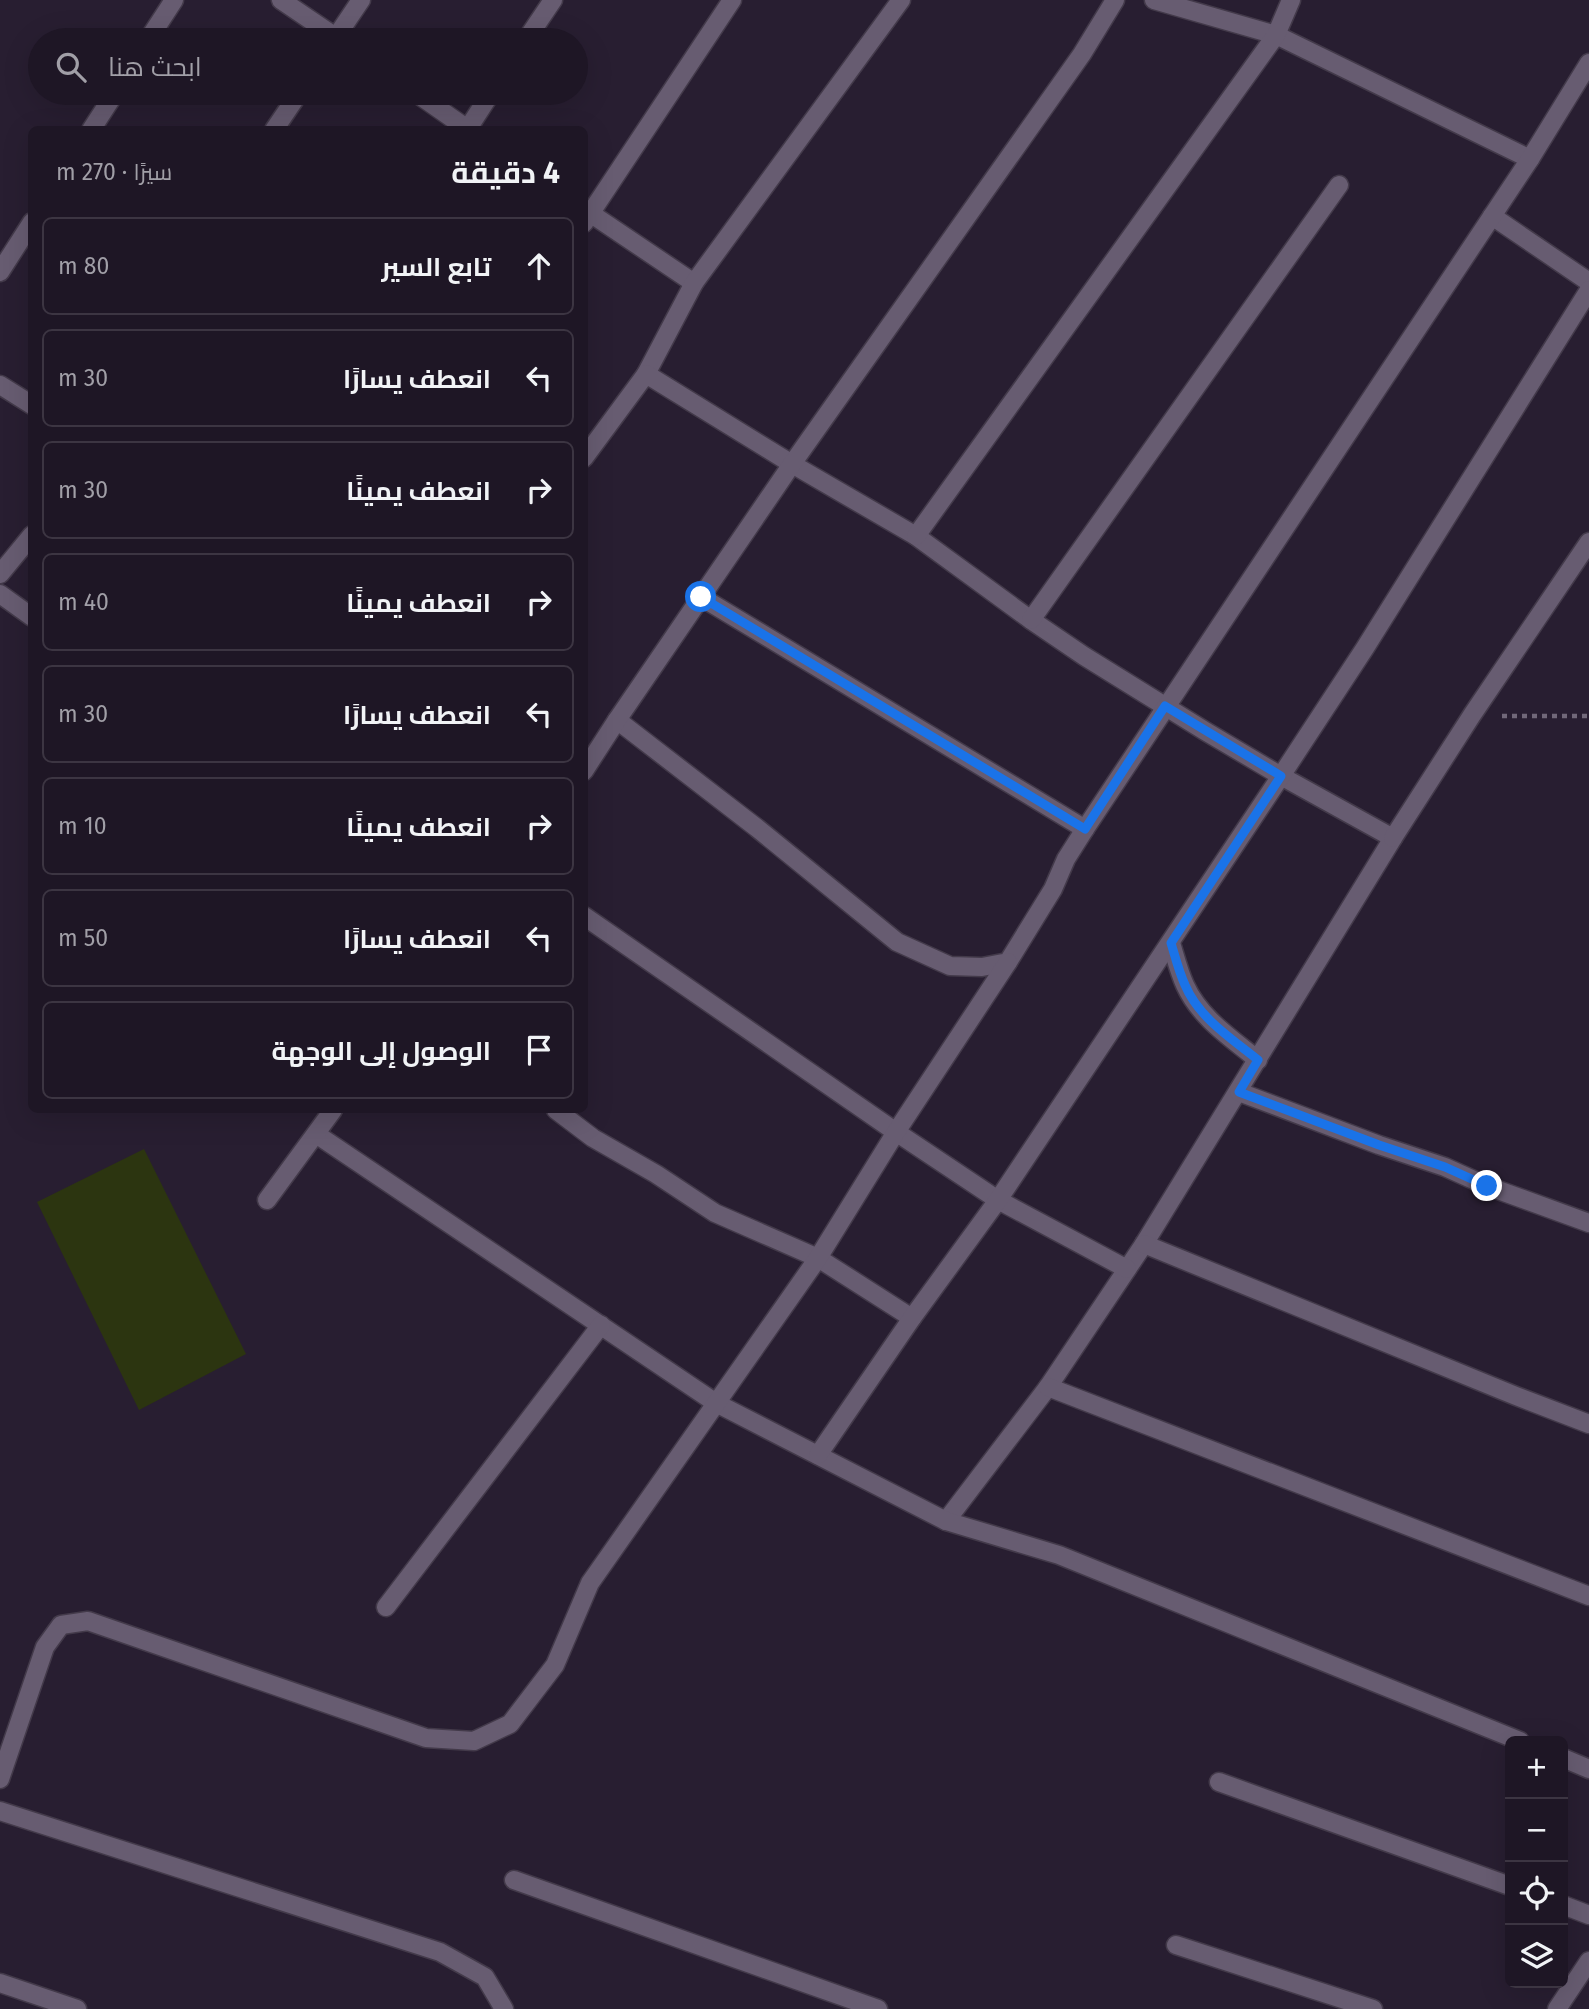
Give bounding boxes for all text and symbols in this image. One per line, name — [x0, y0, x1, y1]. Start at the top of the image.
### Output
search box — [28, 28, 588, 105]
icon: search — [52, 48, 90, 86]
text: ابحث هنا — [108, 52, 202, 83]
text: 4 دقيقة — [451, 155, 560, 191]
text: سيرًا · 270 m — [56, 158, 172, 186]
icon: ahead — [520, 247, 558, 285]
text: 80 m — [58, 252, 109, 280]
text: تابع السير — [381, 252, 491, 283]
icon: left — [520, 359, 558, 397]
text: 30 m — [58, 364, 108, 392]
text: انعطف يسارًا — [343, 364, 491, 395]
icon: right — [520, 471, 558, 509]
text: 30 m — [58, 476, 108, 504]
text: انعطف يمينًا — [346, 476, 491, 507]
route start — [685, 581, 716, 612]
icon: right — [520, 583, 558, 621]
text: 40 m — [58, 588, 109, 616]
text: انعطف يمينًا — [346, 588, 491, 619]
icon: left — [520, 695, 558, 733]
text: 30 m — [58, 700, 108, 728]
text: انعطف يسارًا — [343, 700, 491, 731]
icon: right — [520, 807, 558, 845]
text: 10 m — [58, 812, 107, 840]
text: انعطف يمينًا — [346, 812, 491, 843]
icon: left — [520, 919, 558, 957]
text: 50 m — [58, 924, 108, 952]
text: انعطف يسارًا — [343, 924, 491, 955]
icon: arrive — [520, 1031, 558, 1069]
text: الوصول إلى الوجهة — [272, 1036, 491, 1067]
route end — [1471, 1170, 1502, 1201]
map controls — [1505, 1736, 1568, 1988]
button: + — [1505, 1736, 1568, 1799]
button: − — [1505, 1799, 1568, 1862]
button: locate — [1505, 1862, 1568, 1925]
button: layers — [1505, 1925, 1568, 1988]

